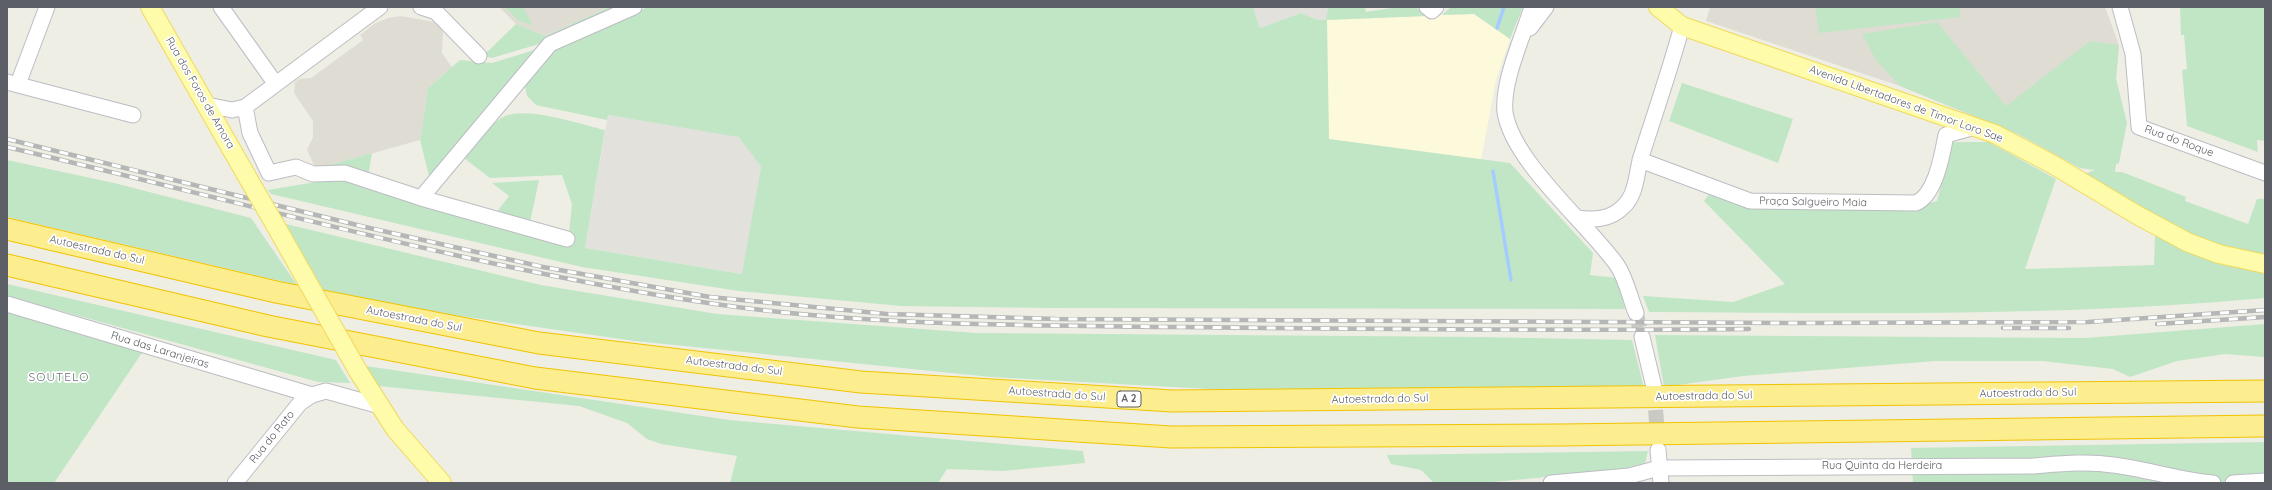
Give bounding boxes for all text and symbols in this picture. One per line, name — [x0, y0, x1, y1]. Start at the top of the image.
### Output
street label: Rua dos Foros de Amora — [163, 35, 237, 151]
street label: Avenida Libertadores de Timor Loro Sae — [1807, 63, 2005, 145]
street label: Rua do Roque — [2143, 122, 2215, 160]
street label: Praça Salgueiro Maia — [1759, 194, 1867, 210]
street label: Autoestrada do Sul — [48, 233, 146, 267]
street label: Autoestrada do Sul — [365, 303, 463, 335]
street label: Rua das Laranjeiras — [109, 329, 211, 371]
street label: Autoestrada do Sul — [685, 354, 783, 378]
district label: SOUTELO — [28, 370, 90, 384]
street label: Autoestrada do Sul — [1008, 384, 1106, 404]
street label: Autoestrada do Sul — [1979, 386, 2077, 400]
street label: Autoestrada do Sul — [1655, 389, 1753, 403]
road number: A 2 — [1117, 391, 1141, 407]
street label: Autoestrada do Sul — [1331, 392, 1429, 406]
street label: Rua do Rato — [247, 408, 297, 466]
street label: Rua Quinta da Herdeira — [1822, 459, 1942, 473]

